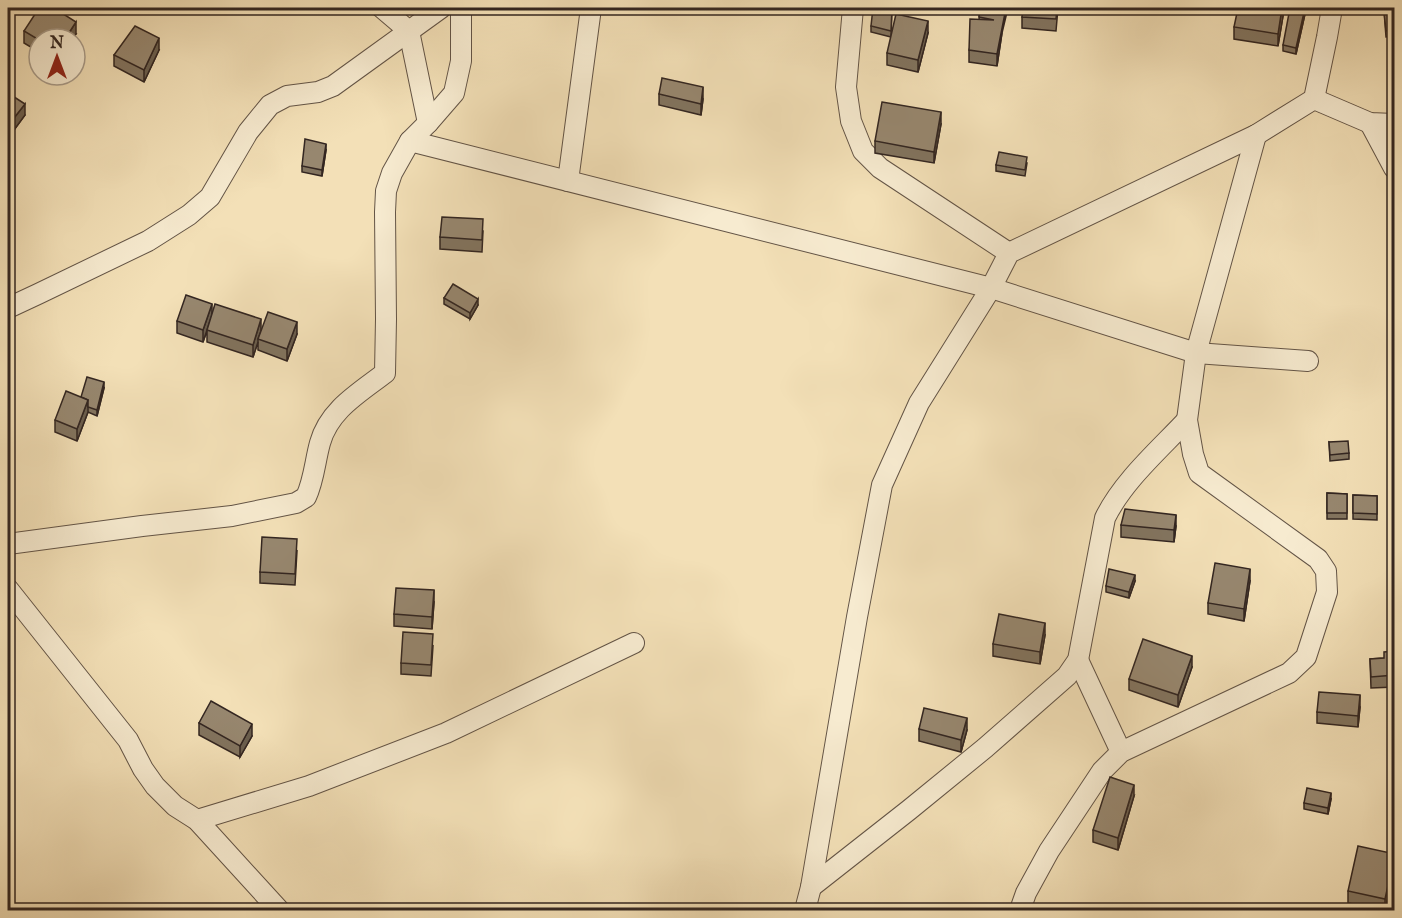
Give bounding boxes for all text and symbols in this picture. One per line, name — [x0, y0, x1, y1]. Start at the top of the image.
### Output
north arrow — [27, 27, 87, 87]
text: N — [49, 34, 64, 54]

